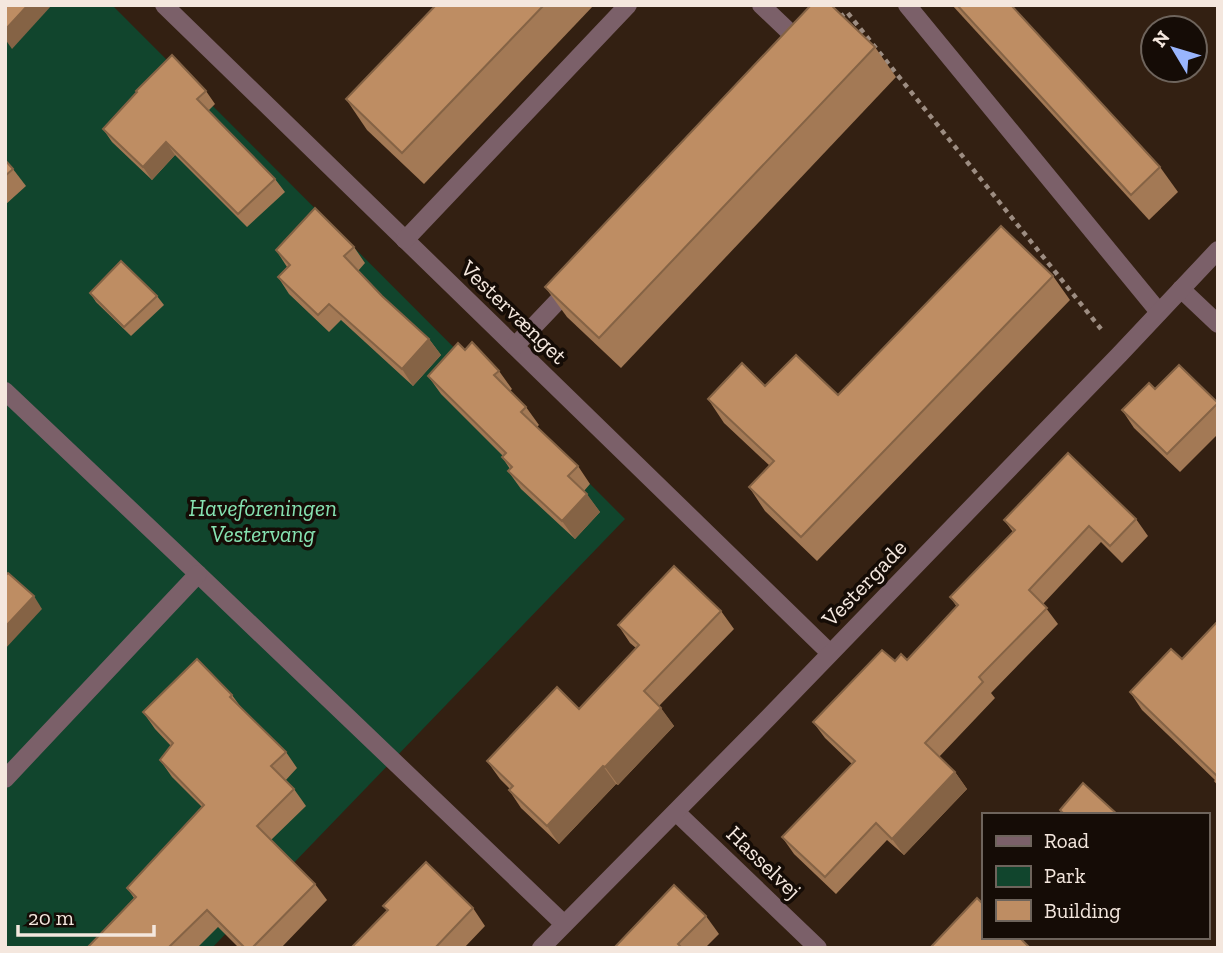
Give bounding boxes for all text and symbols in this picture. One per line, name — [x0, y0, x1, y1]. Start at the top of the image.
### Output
north arrow — [1139, 14, 1209, 84]
text: N — [1147, 26, 1175, 52]
street label: Vestervænget — [454, 253, 574, 370]
park label: Haveforeningen Vestervang — [189, 494, 337, 548]
street label: Vestergade — [815, 534, 912, 633]
legend — [982, 813, 1209, 939]
street label: Hasselvej — [721, 820, 807, 904]
text: Road — [1044, 828, 1090, 853]
text: Park — [1044, 863, 1086, 888]
scale bar — [18, 894, 154, 938]
text: Building — [1044, 898, 1121, 923]
text: 20 m — [28, 905, 74, 930]

